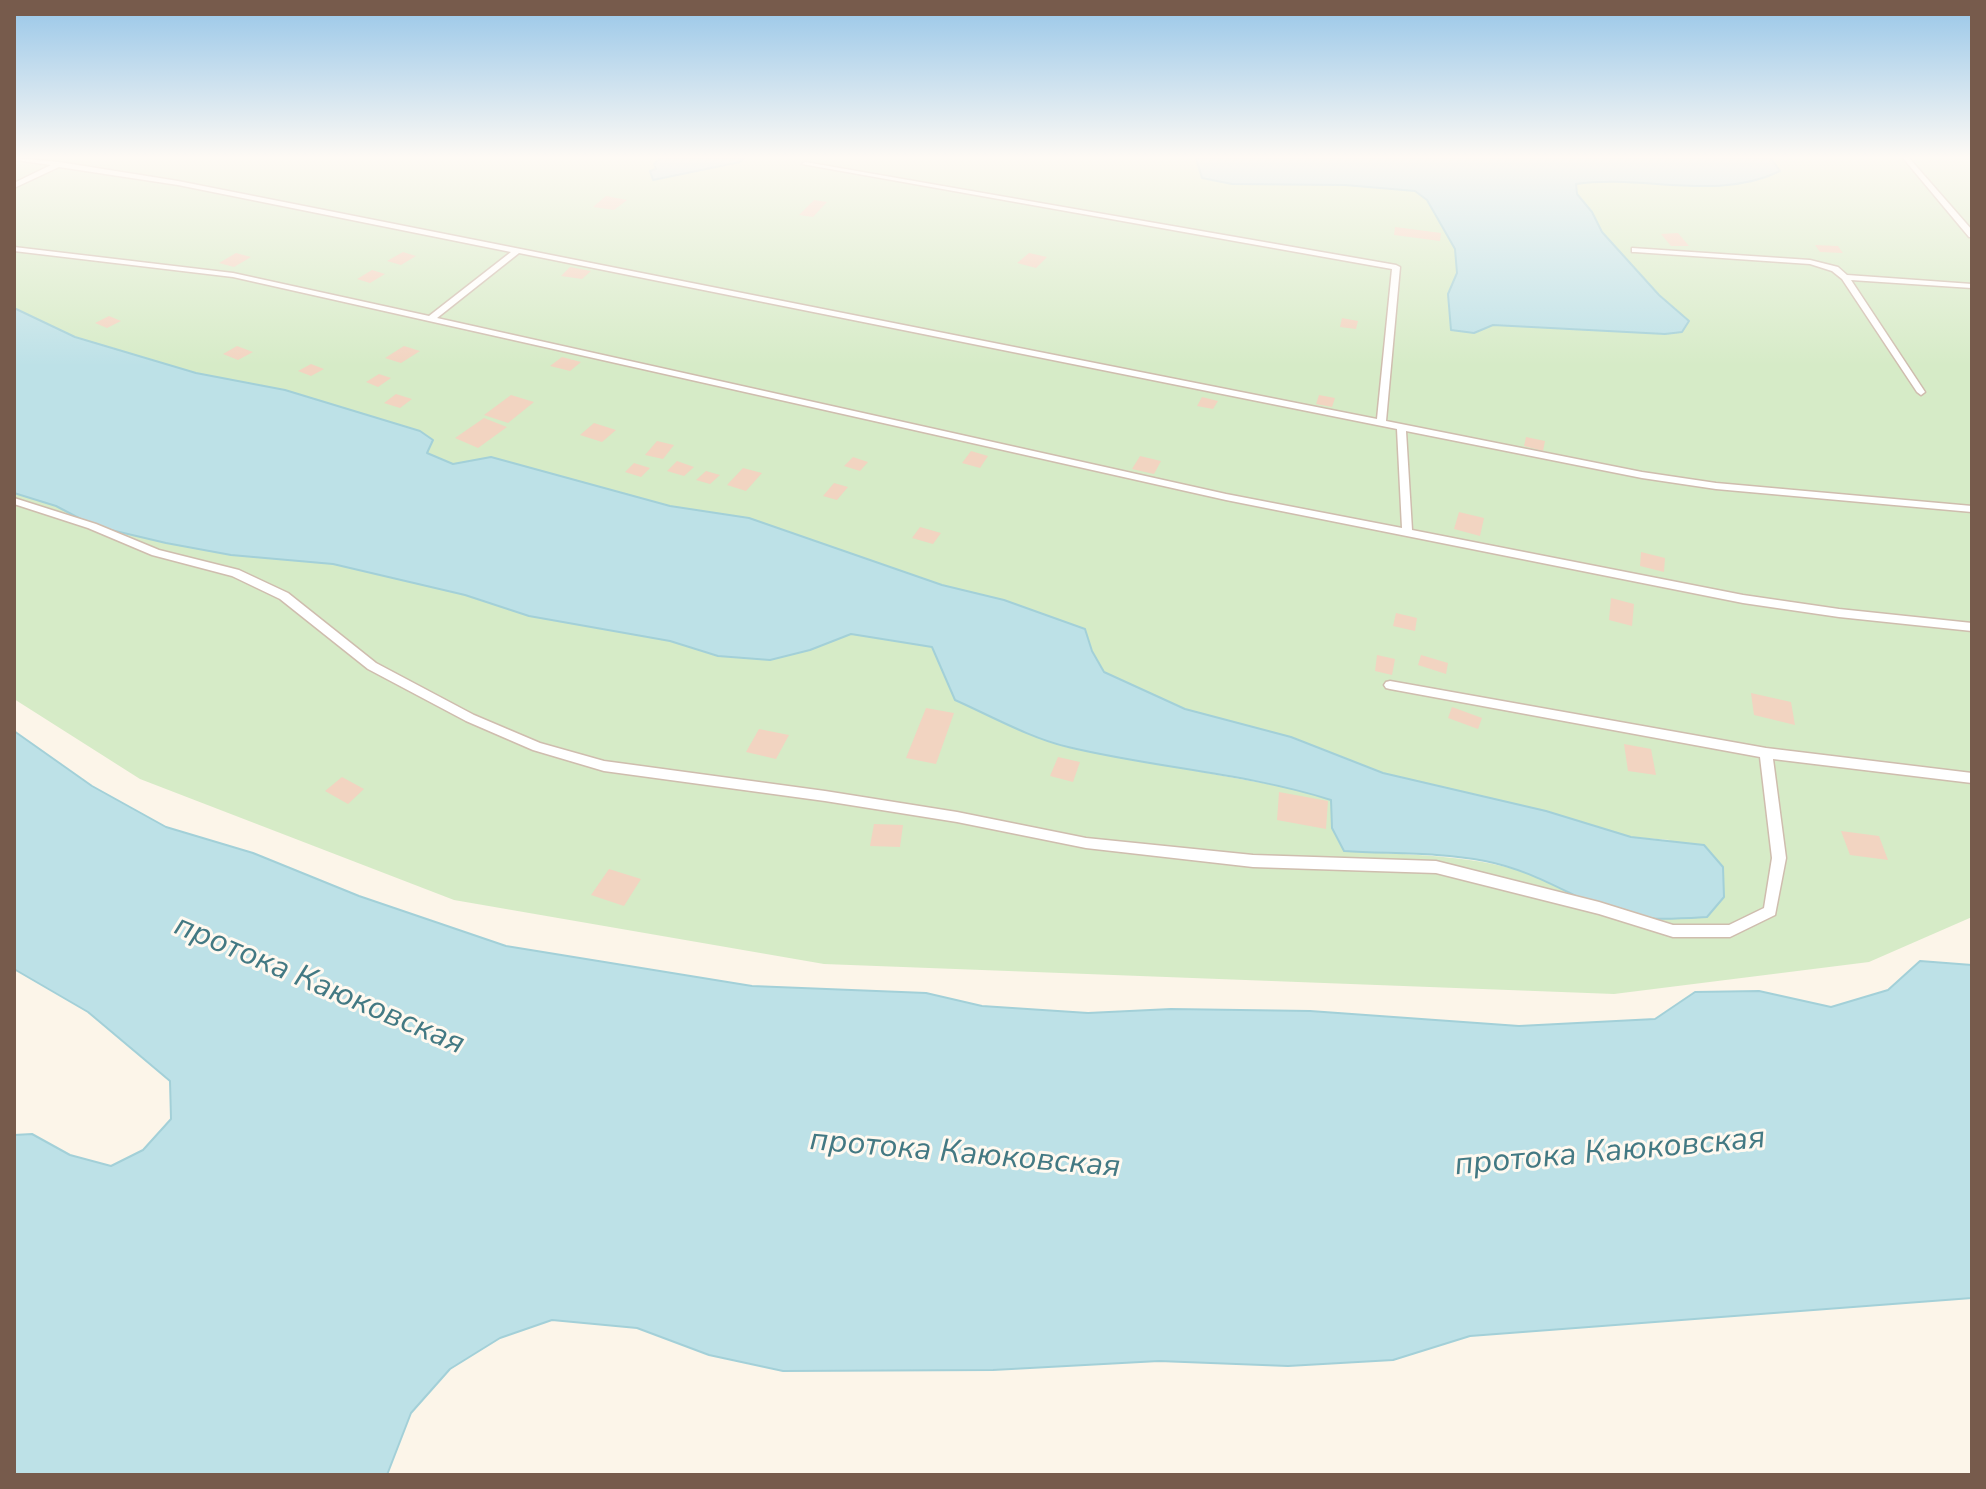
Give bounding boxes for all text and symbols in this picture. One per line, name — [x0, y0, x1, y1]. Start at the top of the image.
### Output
water label: протока Каюковская — [168, 907, 470, 1065]
water label: протока Каюковская — [1453, 1120, 1767, 1186]
water label: протока Каюковская — [808, 1122, 1122, 1188]

